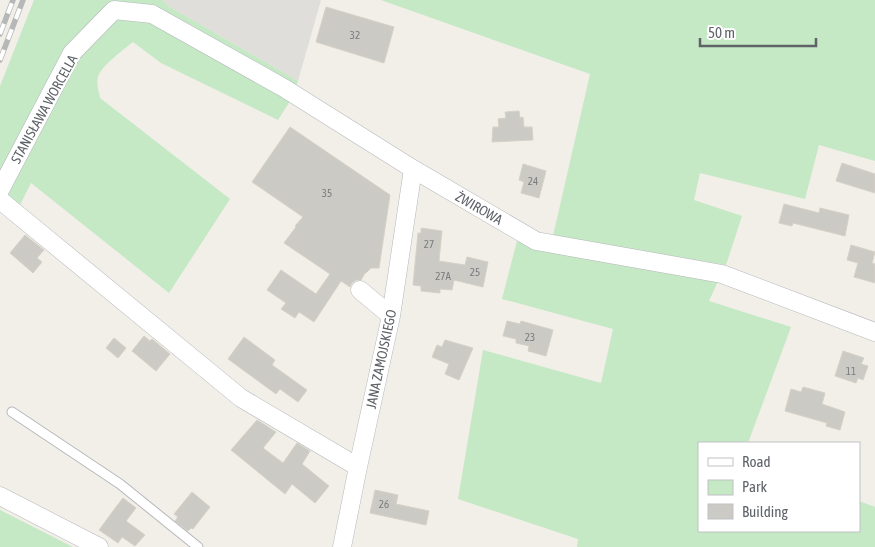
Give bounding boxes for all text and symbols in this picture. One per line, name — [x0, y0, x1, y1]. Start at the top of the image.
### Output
scale bar — [700, 15, 816, 47]
text: 50 m — [708, 24, 735, 41]
house number: 32 — [350, 29, 360, 41]
street label: STANISŁAWA WORCELLA — [8, 52, 81, 166]
house number: 24 — [528, 175, 538, 187]
house number: 35 — [322, 187, 332, 199]
street label: ŻWIROWA — [453, 188, 505, 228]
house number: 27 — [424, 238, 434, 250]
house number: 25 — [470, 266, 480, 278]
house number: 27A — [435, 270, 451, 282]
street label: JANA ZAMOJSKIEGO — [363, 308, 399, 410]
house number: 23 — [525, 331, 535, 343]
house number: 11 — [846, 365, 856, 377]
legend — [698, 442, 860, 532]
text: Road — [742, 453, 771, 470]
text: Park — [742, 478, 767, 495]
house number: 26 — [379, 498, 389, 510]
text: Building — [742, 503, 788, 520]

